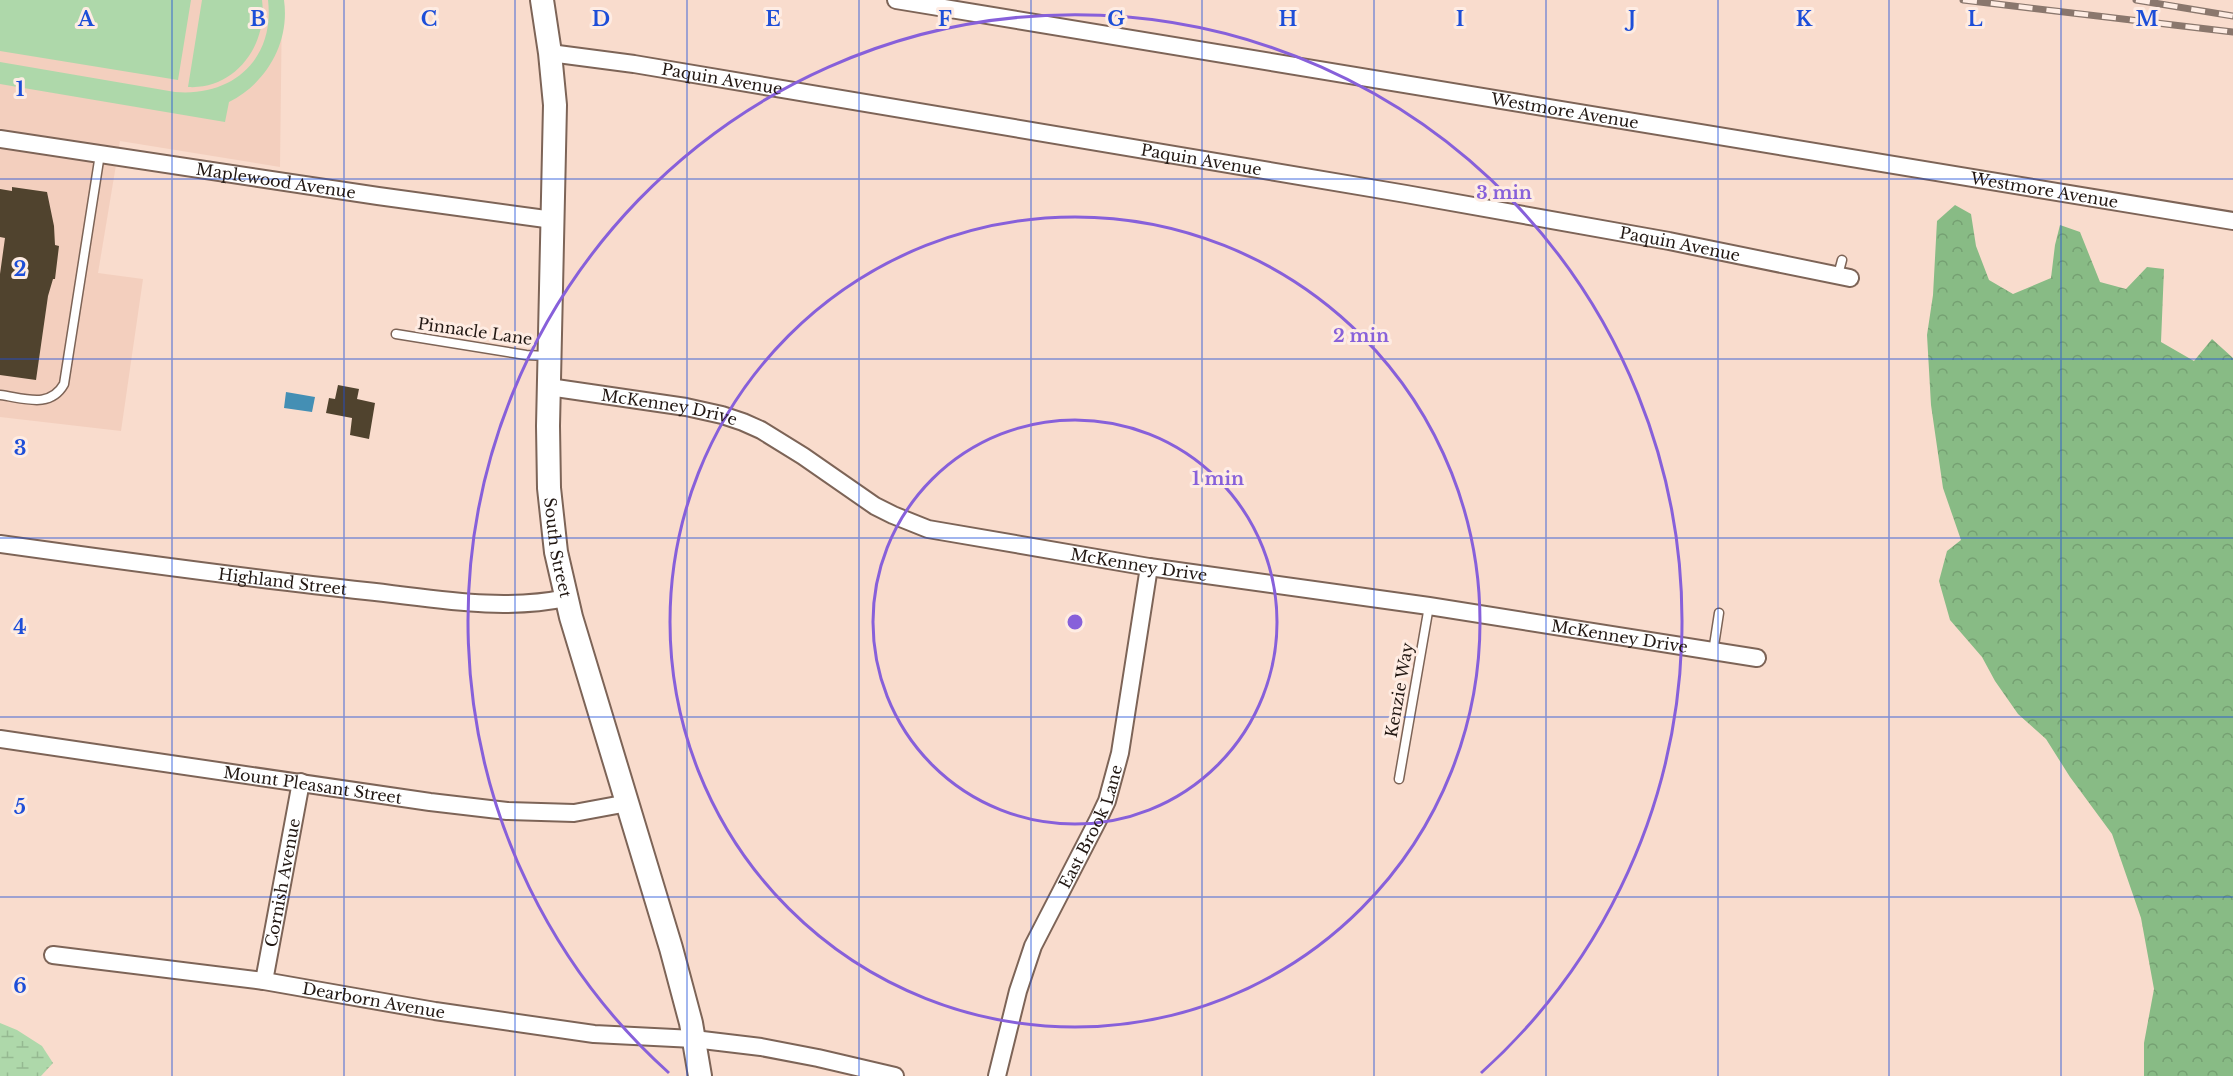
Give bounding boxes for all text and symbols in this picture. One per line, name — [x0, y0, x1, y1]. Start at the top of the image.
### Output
text: A — [77, 7, 95, 31]
text: B — [250, 7, 266, 31]
text: C — [421, 7, 437, 31]
text: D — [592, 7, 610, 31]
text: E — [765, 7, 781, 31]
text: F — [938, 7, 952, 31]
text: G — [1107, 7, 1125, 31]
text: H — [1279, 7, 1298, 31]
text: I — [1456, 7, 1464, 31]
text: J — [1624, 7, 1636, 31]
text: K — [1796, 7, 1813, 31]
text: L — [1967, 7, 1983, 31]
text: M — [2136, 7, 2159, 31]
street label: Paquin Avenue — [660, 59, 784, 99]
text: 1 — [16, 77, 25, 101]
street label: Westmore Avenue — [1489, 88, 1640, 133]
street label: Paquin Avenue — [1139, 140, 1263, 180]
street label: Maplewood Avenue — [195, 159, 357, 203]
street label: Westmore Avenue — [1968, 168, 2120, 212]
text: 3 min — [1476, 182, 1532, 204]
street label: Paquin Avenue — [1618, 222, 1742, 265]
text: 2 — [13, 257, 27, 281]
street label: Pinnacle Lane — [416, 313, 534, 349]
text: 2 min — [1333, 325, 1389, 347]
street label: McKenney Drive — [600, 385, 740, 429]
text: 3 — [14, 436, 26, 460]
text: 1 min — [1192, 468, 1244, 490]
street label: South Street — [540, 496, 576, 599]
street label: McKenney Drive — [1069, 544, 1209, 585]
street label: Highland Street — [217, 564, 348, 599]
centre of rings — [1065, 612, 1085, 632]
text: 4 — [13, 615, 27, 639]
street label: McKenney Drive — [1550, 616, 1689, 657]
street label: Kenzie Way — [1381, 640, 1417, 739]
street label: Mount Pleasant Street — [222, 762, 403, 808]
street label: East Brook Lane — [1054, 762, 1126, 892]
text: 5 — [14, 795, 26, 819]
street label: Cornish Avenue — [261, 817, 304, 949]
text: 6 — [13, 974, 27, 998]
street label: Dearborn Avenue — [301, 978, 446, 1022]

